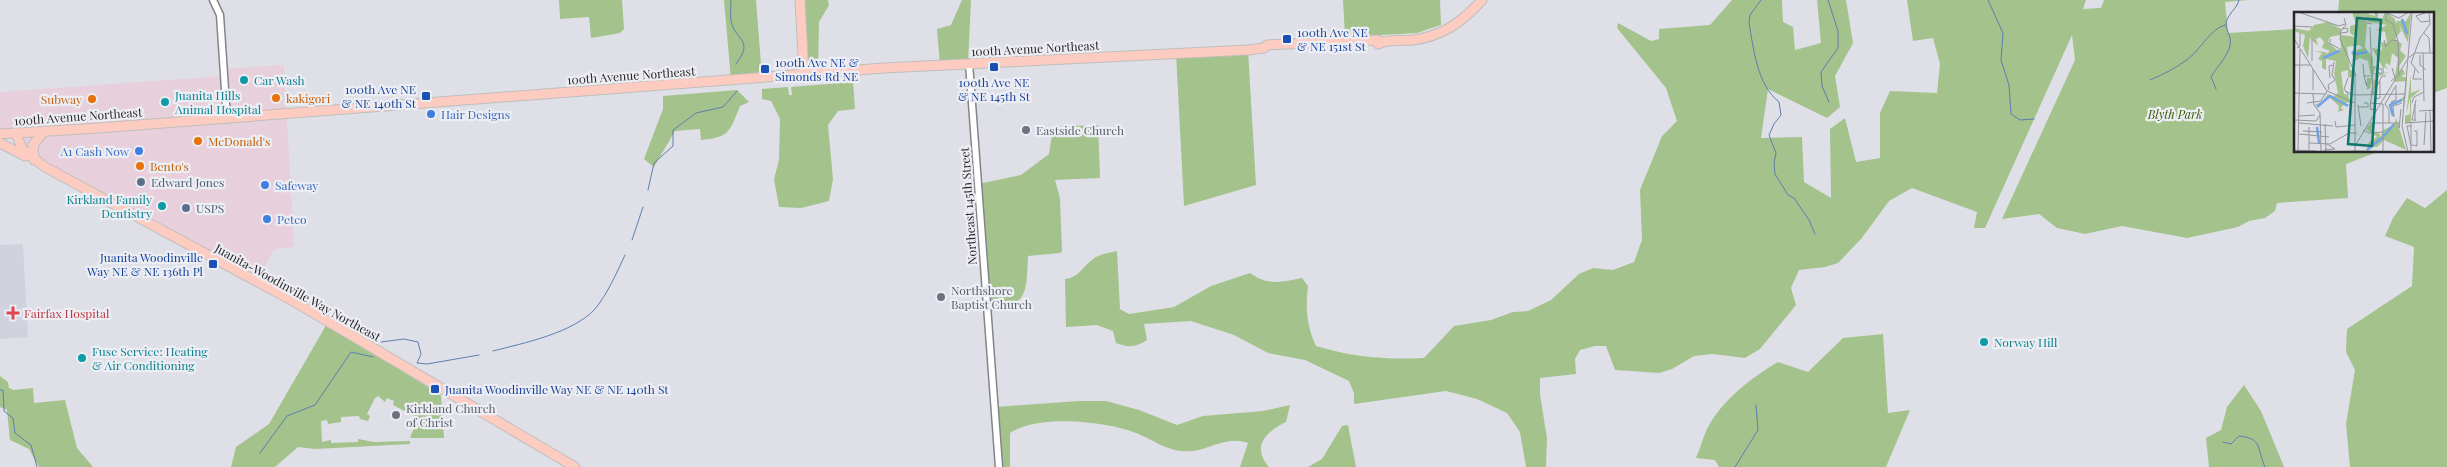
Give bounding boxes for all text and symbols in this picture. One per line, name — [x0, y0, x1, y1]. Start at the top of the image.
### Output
inset map — [2294, 12, 2434, 152]
place label: 100th Ave NE & NE 151st St — [1297, 24, 1368, 54]
marker: 100th Ave NE & NE 151st St — [1281, 33, 1293, 45]
street label: 100th Avenue Northeast — [970, 37, 1100, 59]
place label: 100th Ave NE & Simonds Rd NE — [775, 54, 859, 84]
marker: 100th Ave NE & NE 145th St — [988, 61, 1000, 73]
street label: 100th Avenue Northeast — [566, 62, 696, 87]
marker: 100th Ave NE & Simonds Rd NE — [759, 63, 771, 75]
place label: Car Wash — [254, 72, 305, 88]
marker: Car Wash — [238, 74, 250, 86]
place label: 100th Ave NE & NE 145th St — [958, 74, 1031, 104]
place label: 100th Ave NE & NE 140th St — [342, 81, 417, 111]
place label: Juanita Hills Animal Hospital — [174, 87, 262, 117]
place label: kakigori — [286, 90, 331, 106]
marker: 100th Ave NE & NE 140th St — [420, 90, 432, 102]
place label: Subway — [41, 91, 82, 107]
marker: kakigori — [270, 92, 282, 104]
marker: Subway — [86, 93, 98, 105]
marker: Juanita Hills Animal Hospital — [159, 96, 171, 108]
street label: 100th Avenue Northeast — [13, 103, 143, 128]
place label: Hair Designs — [441, 106, 510, 122]
park label: Blyth Park — [2147, 106, 2202, 122]
marker: Hair Designs — [425, 108, 437, 120]
place label: Eastside Church — [1036, 122, 1124, 138]
marker: Eastside Church — [1020, 124, 1032, 136]
place label: McDonald's — [208, 133, 270, 149]
marker: McDonald's — [192, 135, 204, 147]
place label: A1 Cash Now — [59, 143, 130, 159]
marker: A1 Cash Now — [133, 145, 145, 157]
street label: Northeast 145th Street — [956, 146, 980, 265]
place label: Bento's — [150, 158, 189, 174]
marker: Bento's — [134, 160, 146, 172]
place label: Edward Jones — [151, 174, 224, 190]
marker: Edward Jones — [135, 176, 147, 188]
place label: Safeway — [275, 177, 318, 193]
marker: Safeway — [259, 179, 271, 191]
place label: Kirkland Family Dentistry — [66, 191, 152, 221]
marker: Kirkland Family Dentistry — [156, 200, 168, 212]
place label: USPS — [196, 200, 224, 216]
marker: USPS — [180, 202, 192, 214]
place label: Petco — [277, 211, 307, 227]
marker: Petco — [261, 213, 273, 225]
street label: Juanita-Woodinville Way Northeast — [211, 239, 384, 345]
place label: Juanita Woodinville Way NE & NE 136th Pl — [86, 249, 204, 279]
marker: Juanita Woodinville Way NE & NE 136th Pl — [207, 258, 219, 270]
place label: Northshore Baptist Church — [951, 282, 1032, 312]
marker: Northshore Baptist Church — [935, 291, 947, 303]
place label: Fairfax Hospital — [24, 305, 110, 321]
marker: Fairfax Hospital — [6, 306, 20, 320]
place label: Norway Hill — [1994, 334, 2058, 350]
marker: Norway Hill — [1978, 336, 1990, 348]
place label: Fuse Service: Heating & Air Conditioning — [92, 343, 208, 373]
marker: Fuse Service: Heating & Air Conditioning — [76, 352, 88, 364]
place label: Juanita Woodinville Way NE & NE 140th St — [444, 381, 669, 397]
marker: Juanita Woodinville Way NE & NE 140th St — [429, 383, 441, 395]
place label: Kirkland Church of Christ — [406, 400, 496, 430]
marker: Kirkland Church of Christ — [390, 409, 402, 421]

